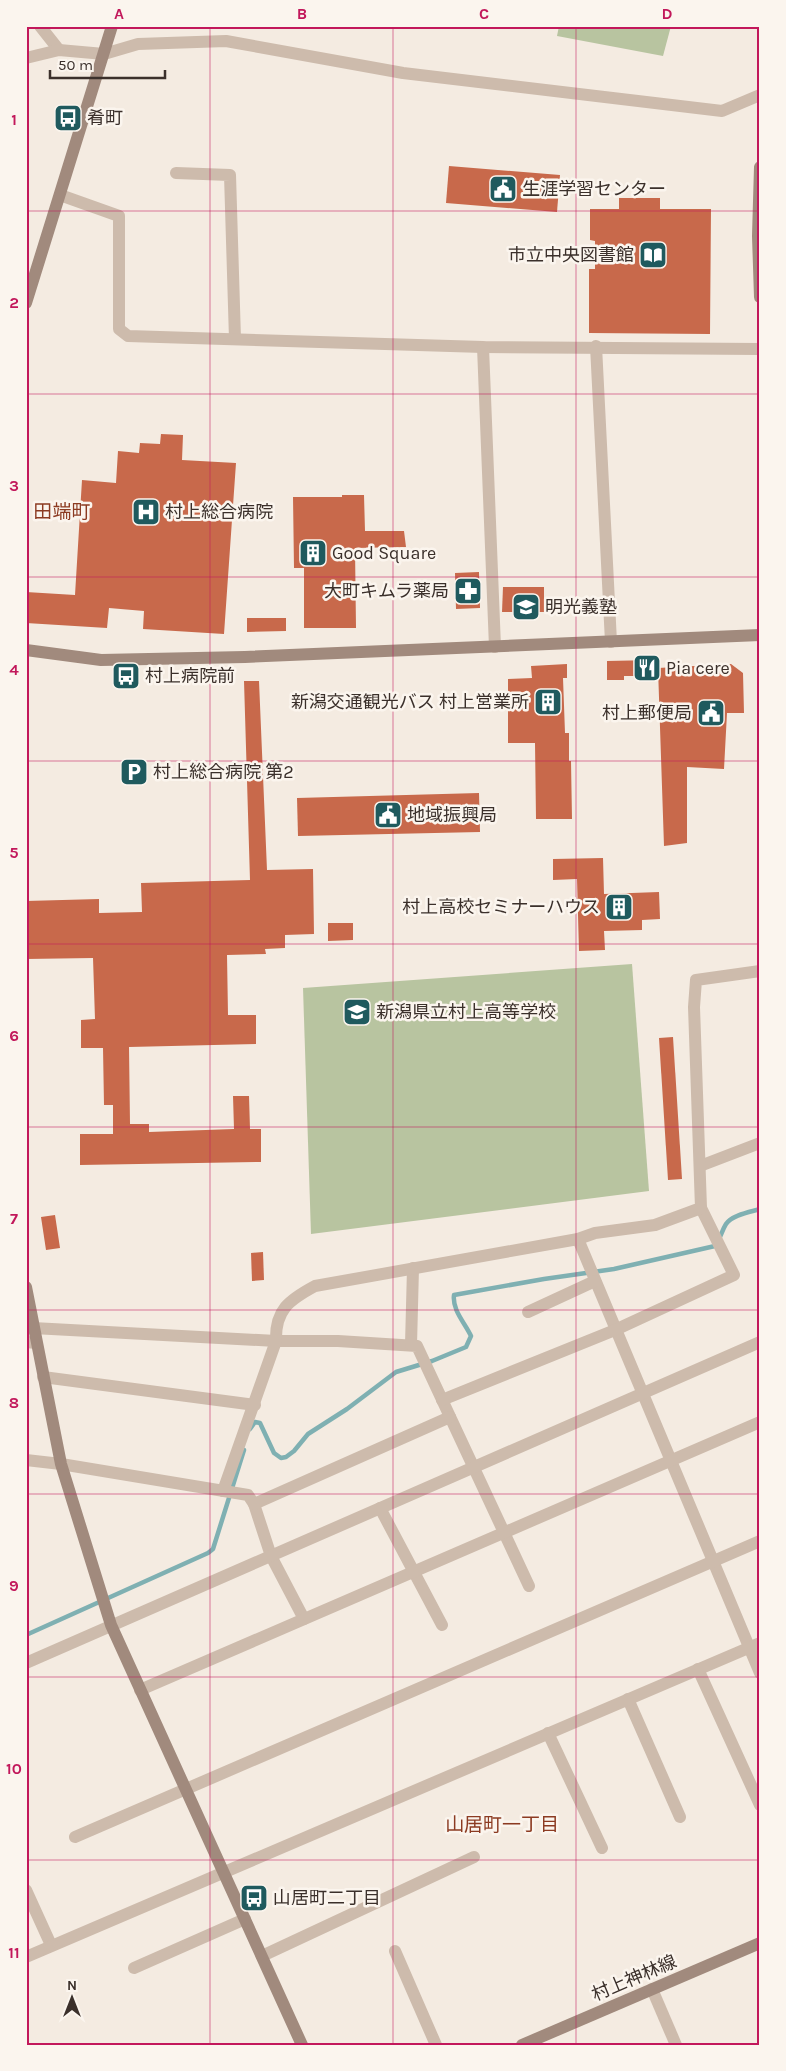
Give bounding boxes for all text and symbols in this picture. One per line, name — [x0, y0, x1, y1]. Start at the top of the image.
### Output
text: A — [114, 4, 124, 23]
text: B — [297, 4, 307, 23]
text: C — [479, 4, 489, 23]
text: D — [662, 4, 673, 23]
scale bar — [50, 48, 165, 80]
text: 50 m — [58, 56, 93, 74]
bus stop icon: 肴町 — [53, 103, 83, 133]
place label: 肴町 — [87, 107, 123, 129]
text: 1 — [11, 110, 17, 129]
public building icon: 生涯学習センター — [488, 174, 518, 204]
place label: 生涯学習センター — [522, 178, 666, 200]
library icon: 市立中央図書館 — [638, 240, 668, 270]
place label: 市立中央図書館 — [508, 244, 634, 266]
text: 2 — [9, 293, 19, 312]
text: 3 — [9, 476, 19, 495]
hospital icon: 村上総合病院 — [131, 497, 161, 527]
district label: 田端町 — [33, 501, 91, 523]
place label: 村上総合病院 — [165, 501, 273, 523]
building icon: Good Square — [298, 538, 328, 568]
place label: Good Square — [332, 542, 436, 564]
pharmacy icon: 大町キムラ薬局 — [453, 576, 483, 606]
place label: 大町キムラ薬局 — [324, 580, 449, 602]
school or university icon: 明光義塾 — [511, 592, 541, 622]
place label: 明光義塾 — [545, 596, 617, 618]
restaurant icon: Pia cere — [632, 653, 662, 683]
place label: Pia cere — [666, 657, 730, 679]
text: 4 — [9, 660, 19, 679]
bus stop icon: 村上病院前 — [111, 661, 141, 691]
place label: 村上病院前 — [145, 665, 235, 687]
building icon: 新潟交通観光バス 村上営業所 — [533, 687, 563, 717]
place label: 新潟交通観光バス 村上営業所 — [291, 691, 529, 713]
public building icon: 村上郵便局 — [696, 698, 726, 728]
place label: 村上郵便局 — [602, 702, 692, 724]
parking icon: 村上総合病院 第2 — [119, 757, 149, 787]
place label: 村上総合病院 第2 — [153, 761, 294, 783]
public building icon: 地域振興局 — [373, 800, 403, 830]
place label: 地域振興局 — [407, 804, 497, 826]
text: 5 — [9, 843, 19, 862]
building icon: 村上高校セミナーハウス — [604, 892, 634, 922]
place label: 村上高校セミナーハウス — [402, 896, 600, 918]
school or university icon: 新潟県立村上高等学校 — [342, 997, 372, 1027]
place label: 新潟県立村上高等学校 — [376, 1001, 556, 1023]
text: 6 — [9, 1026, 19, 1045]
text: 7 — [10, 1209, 18, 1228]
text: 8 — [9, 1393, 19, 1412]
text: 9 — [9, 1576, 19, 1595]
text: 10 — [6, 1759, 22, 1778]
district label: 山居町一丁目 — [445, 1814, 559, 1836]
bus stop icon: 山居町二丁目 — [239, 1883, 269, 1913]
place label: 山居町二丁目 — [273, 1887, 381, 1909]
text: 11 — [8, 1943, 20, 1962]
street label: 村上神林線 — [588, 1950, 680, 2006]
north arrow — [48, 1974, 98, 2024]
text: N — [67, 1977, 77, 1994]

